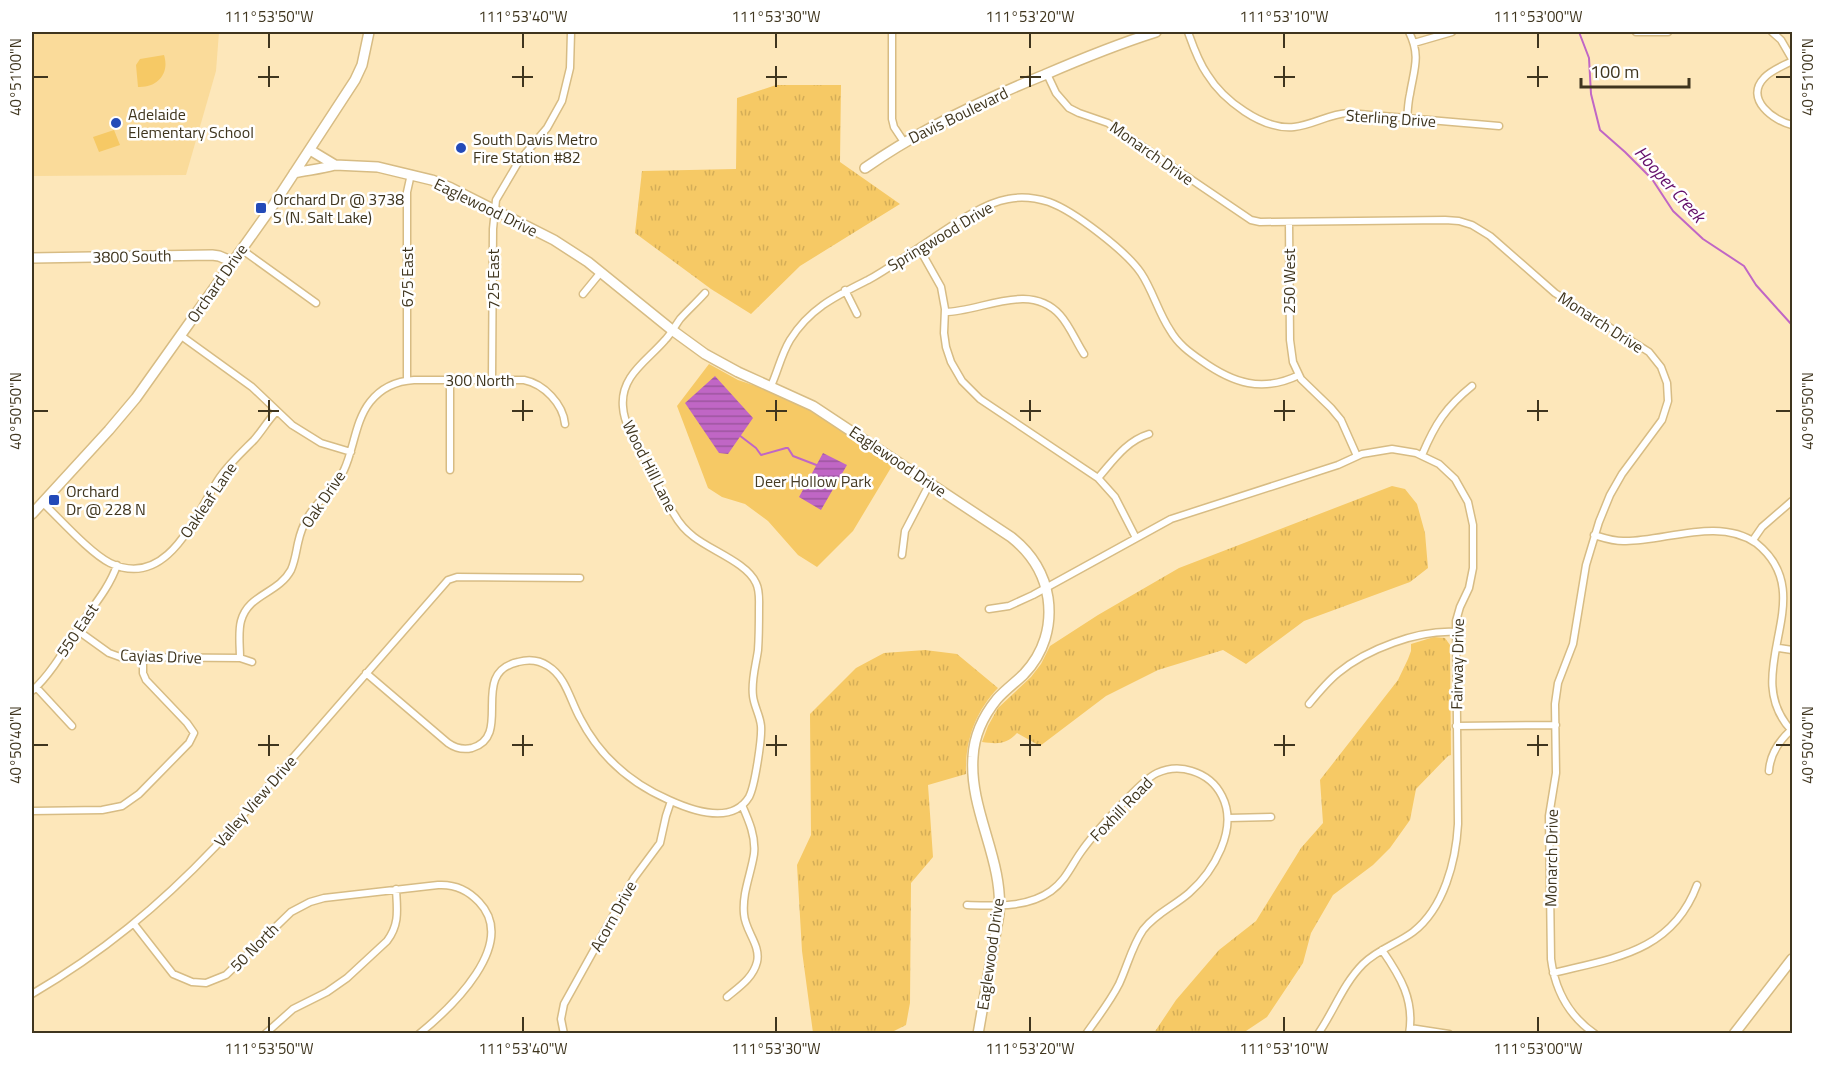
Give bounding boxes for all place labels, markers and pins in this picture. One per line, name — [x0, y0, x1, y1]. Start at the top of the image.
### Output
place label: Adelaide Elementary School — [128, 102, 254, 144]
marker: Adelaide Elementary School — [109, 116, 123, 130]
place label: South Davis Metro Fire Station #82 — [473, 127, 598, 169]
marker: South Davis Metro Fire Station #82 — [454, 141, 468, 155]
place label: Orchard Dr @ 3738 S (N. Salt Lake) — [273, 187, 404, 229]
marker: Orchard Dr @ 3738 S (N. Salt Lake) — [254, 201, 268, 215]
place label: Orchard Dr @ 228 N — [66, 479, 146, 521]
marker: Orchard Dr @ 228 N — [47, 493, 61, 507]

